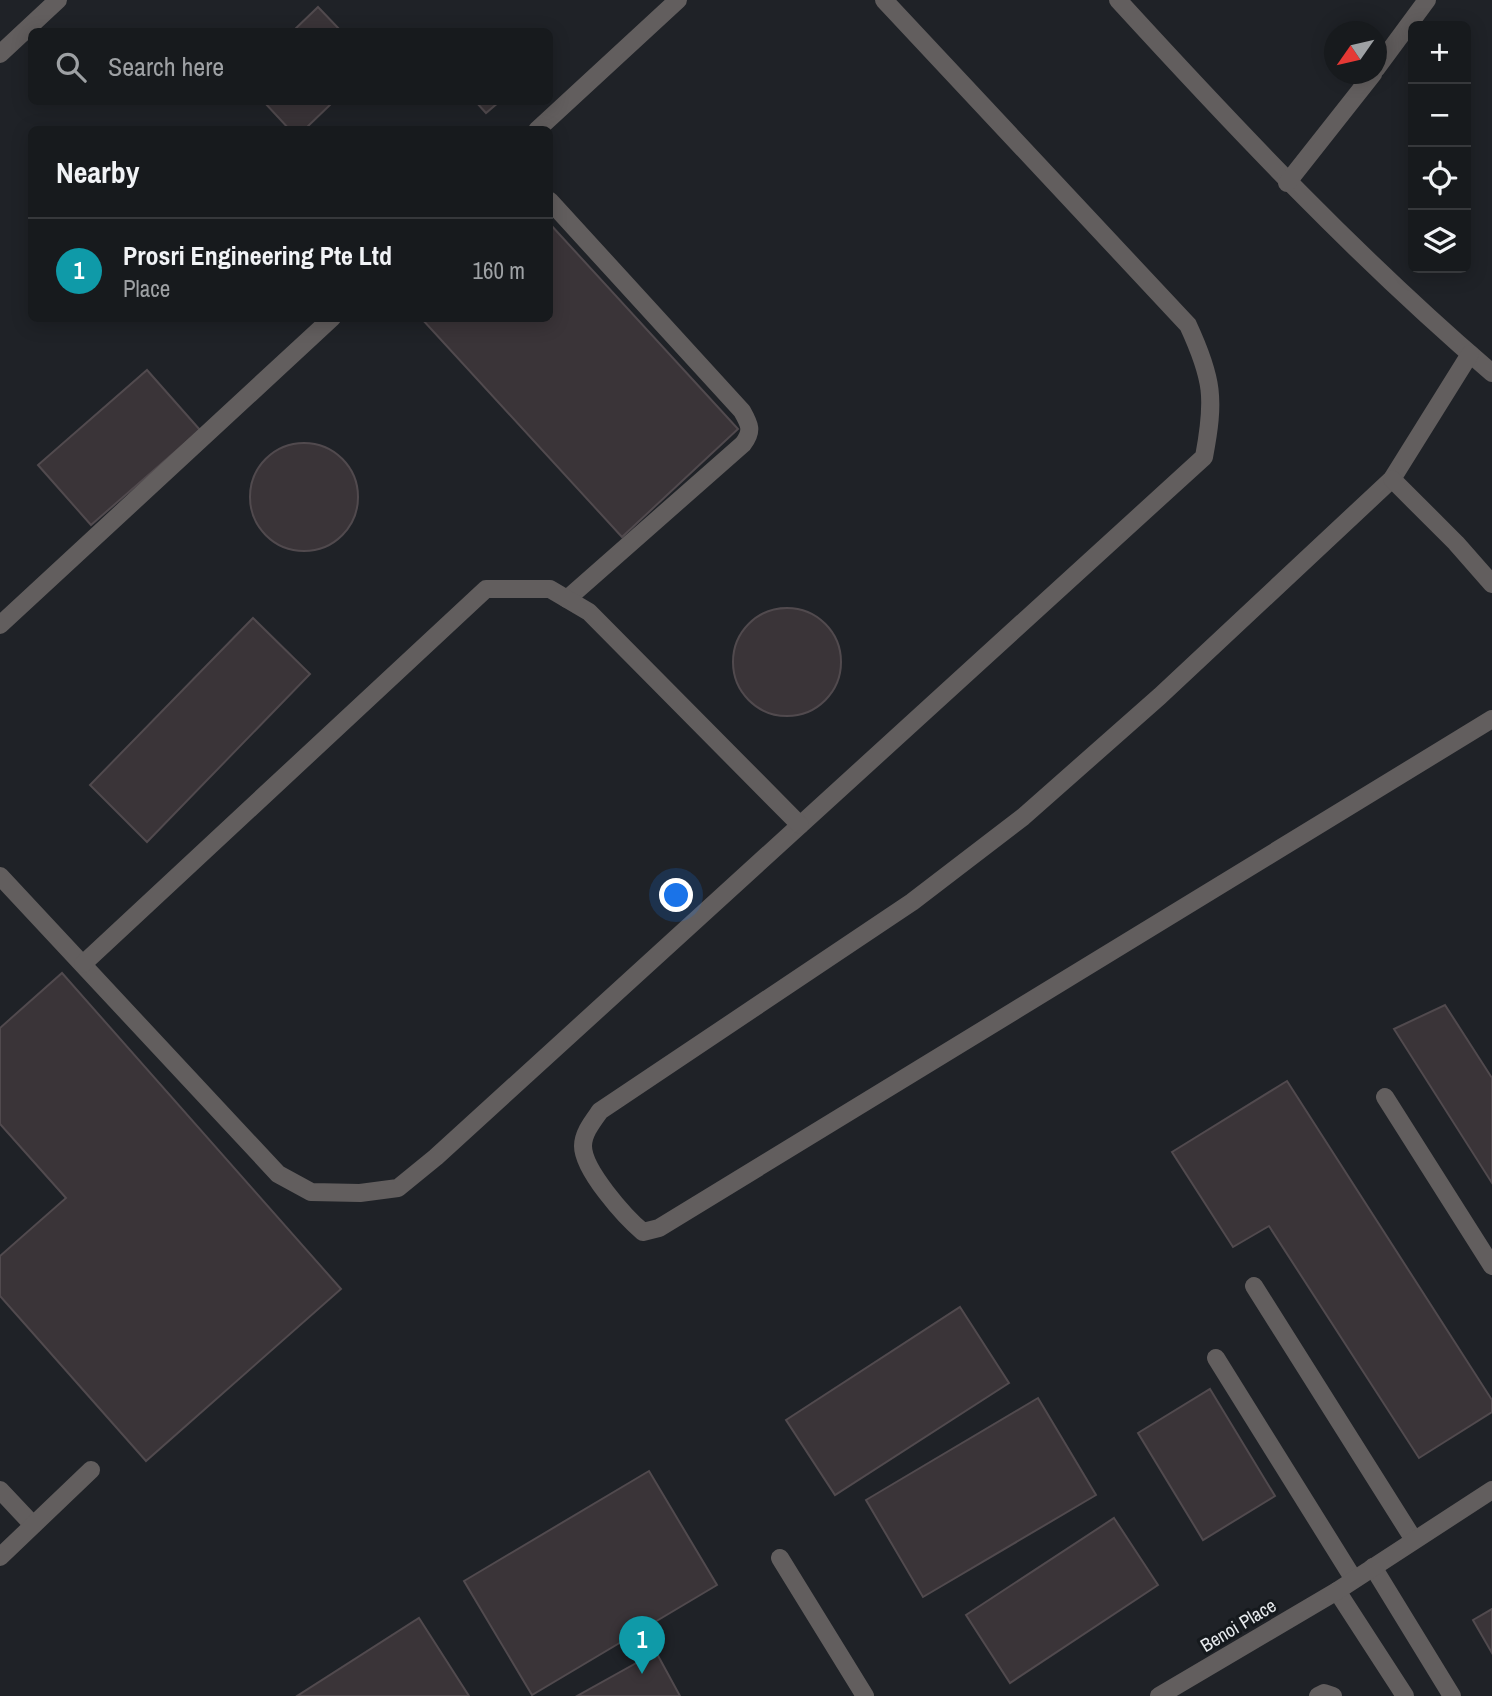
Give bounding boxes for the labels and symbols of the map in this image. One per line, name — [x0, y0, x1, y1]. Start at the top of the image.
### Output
north arrow — [1324, 21, 1387, 84]
your location — [659, 878, 693, 912]
street label: Benoi Place — [1195, 1592, 1281, 1658]
pin: 1 — [619, 1616, 665, 1674]

